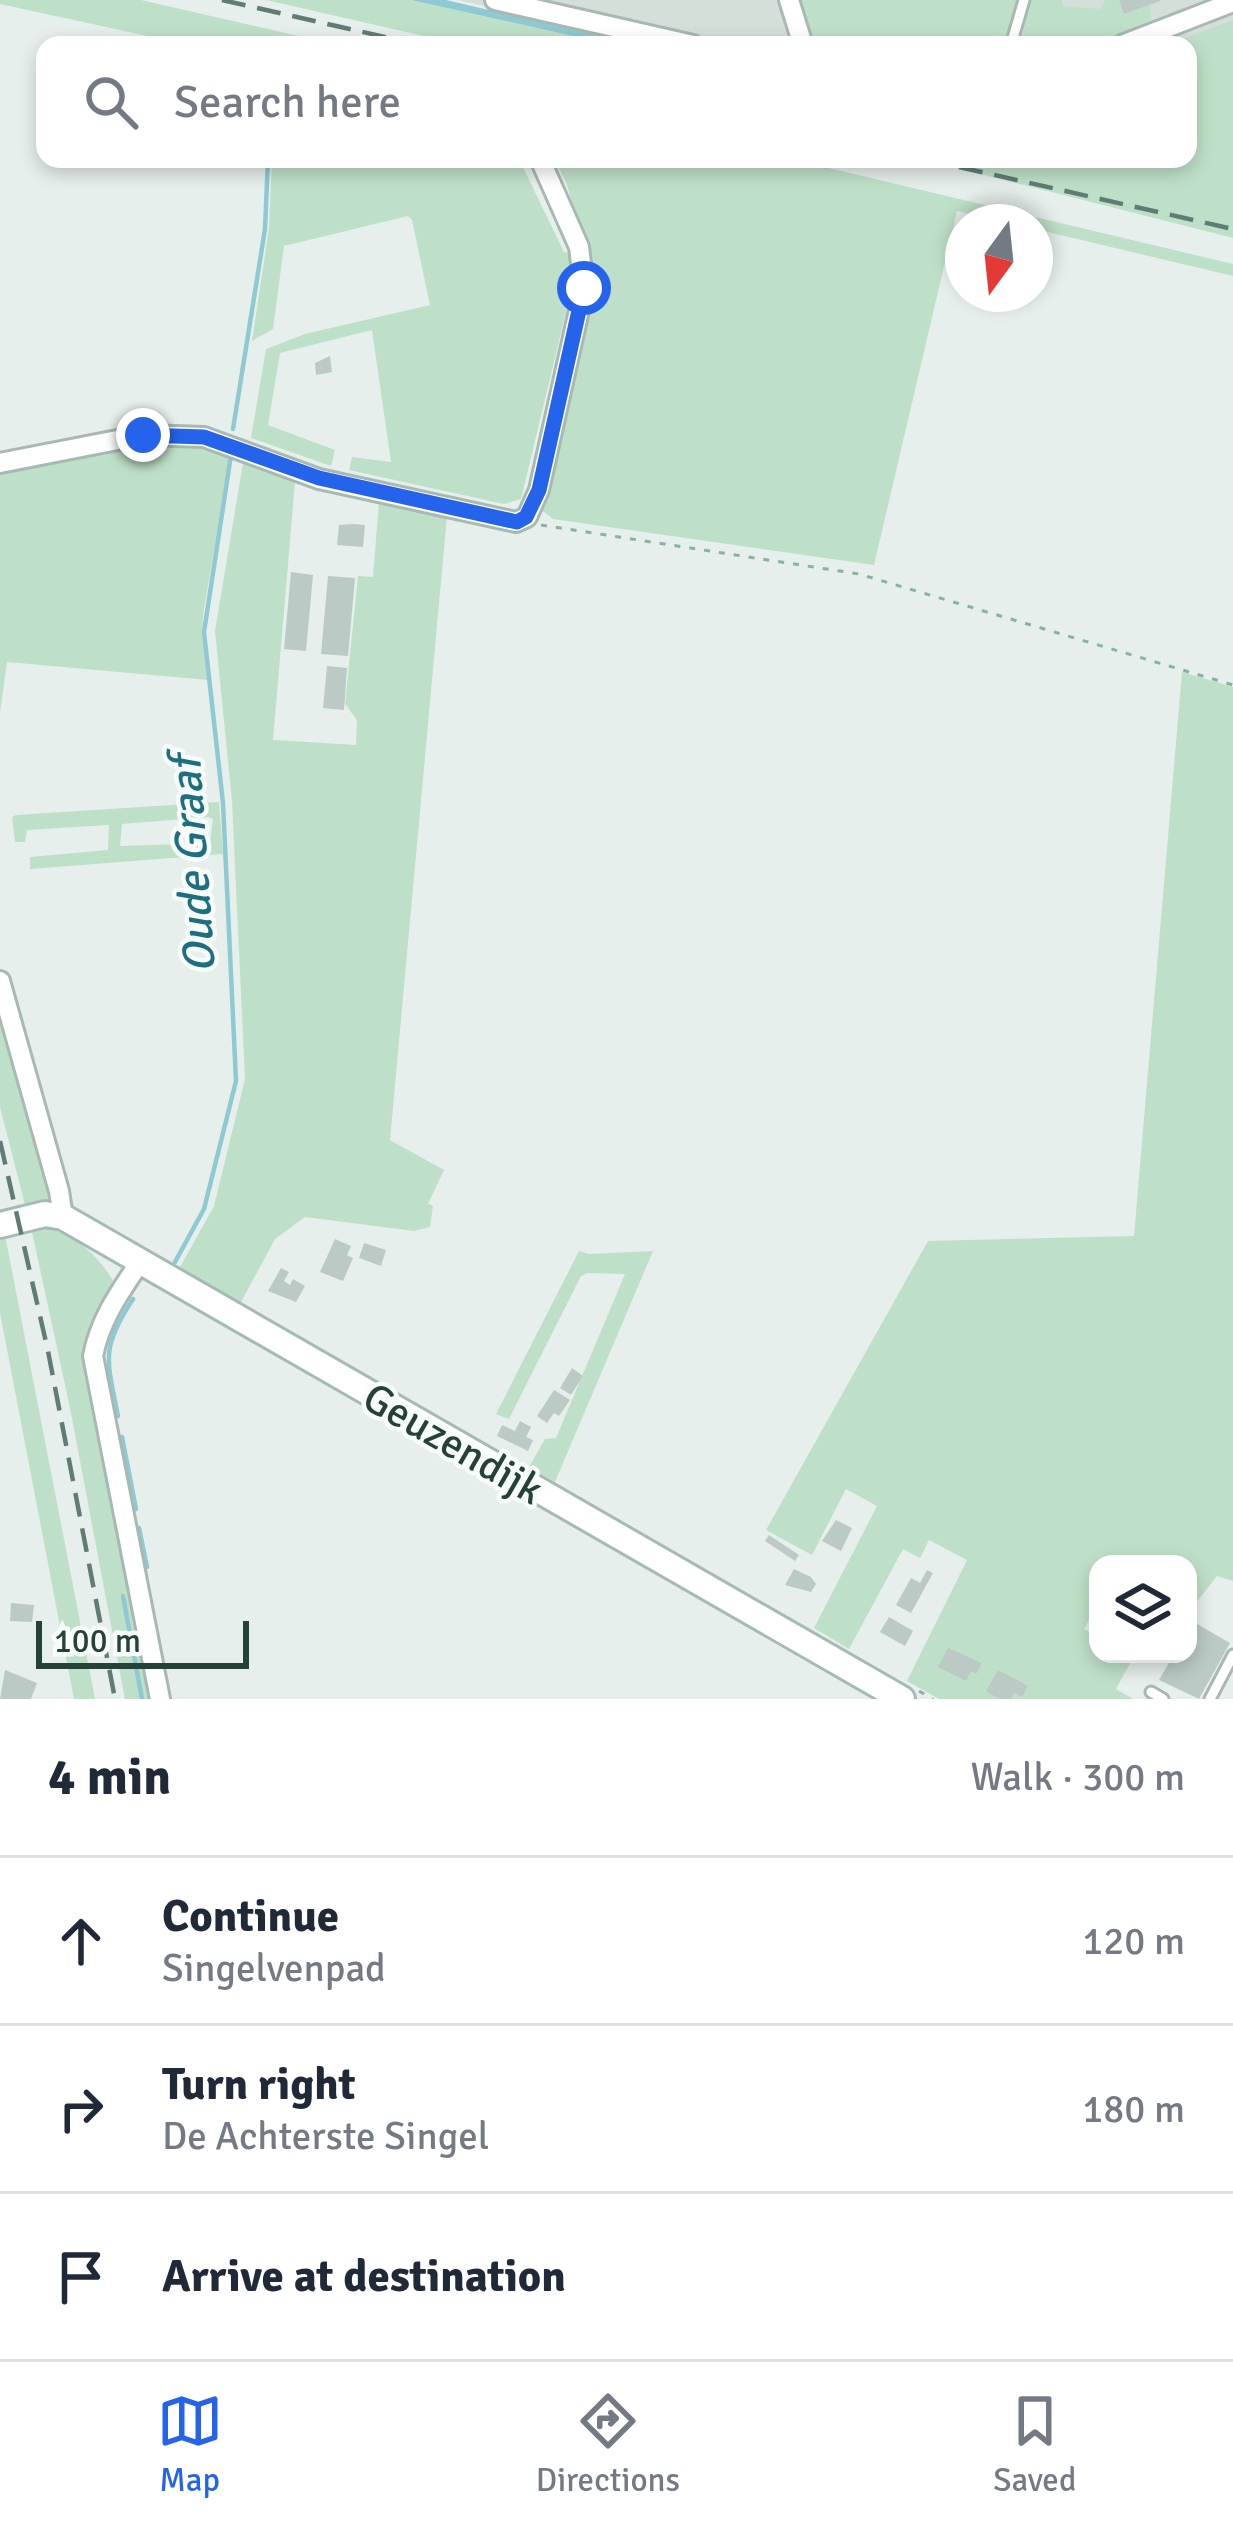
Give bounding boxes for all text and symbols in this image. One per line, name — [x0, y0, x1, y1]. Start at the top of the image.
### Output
search box — [36, 36, 1197, 168]
icon: search — [78, 69, 144, 135]
text: Search here — [174, 75, 401, 130]
north arrow — [945, 204, 1053, 312]
route start — [557, 261, 611, 315]
route end — [116, 408, 170, 462]
water label: Oude Graaf — [157, 745, 228, 975]
street label: Geuzendijk — [354, 1372, 552, 1516]
map controls — [1089, 1555, 1197, 1663]
button: layers — [1089, 1555, 1197, 1663]
scale bar — [36, 1615, 249, 1668]
text: 100 m — [54, 1621, 141, 1662]
text: 4 min — [48, 1746, 171, 1809]
text: Walk · 300 m — [971, 1753, 1185, 1801]
text: Continue — [162, 1889, 339, 1944]
icon: ahead — [48, 1908, 114, 1974]
text: 120 m — [1082, 1917, 1185, 1965]
text: Singelvenpad — [162, 1944, 386, 1992]
text: Turn right — [162, 2057, 356, 2112]
icon: right — [48, 2076, 114, 2142]
text: 180 m — [1082, 2085, 1185, 2133]
text: De Achterste Singel — [162, 2112, 489, 2160]
icon: arrive — [48, 2244, 114, 2310]
text: Arrive at destination — [162, 2249, 566, 2304]
tab: Map — [157, 2388, 223, 2501]
tab: Directions — [536, 2388, 680, 2501]
tab: Saved — [993, 2388, 1076, 2501]

